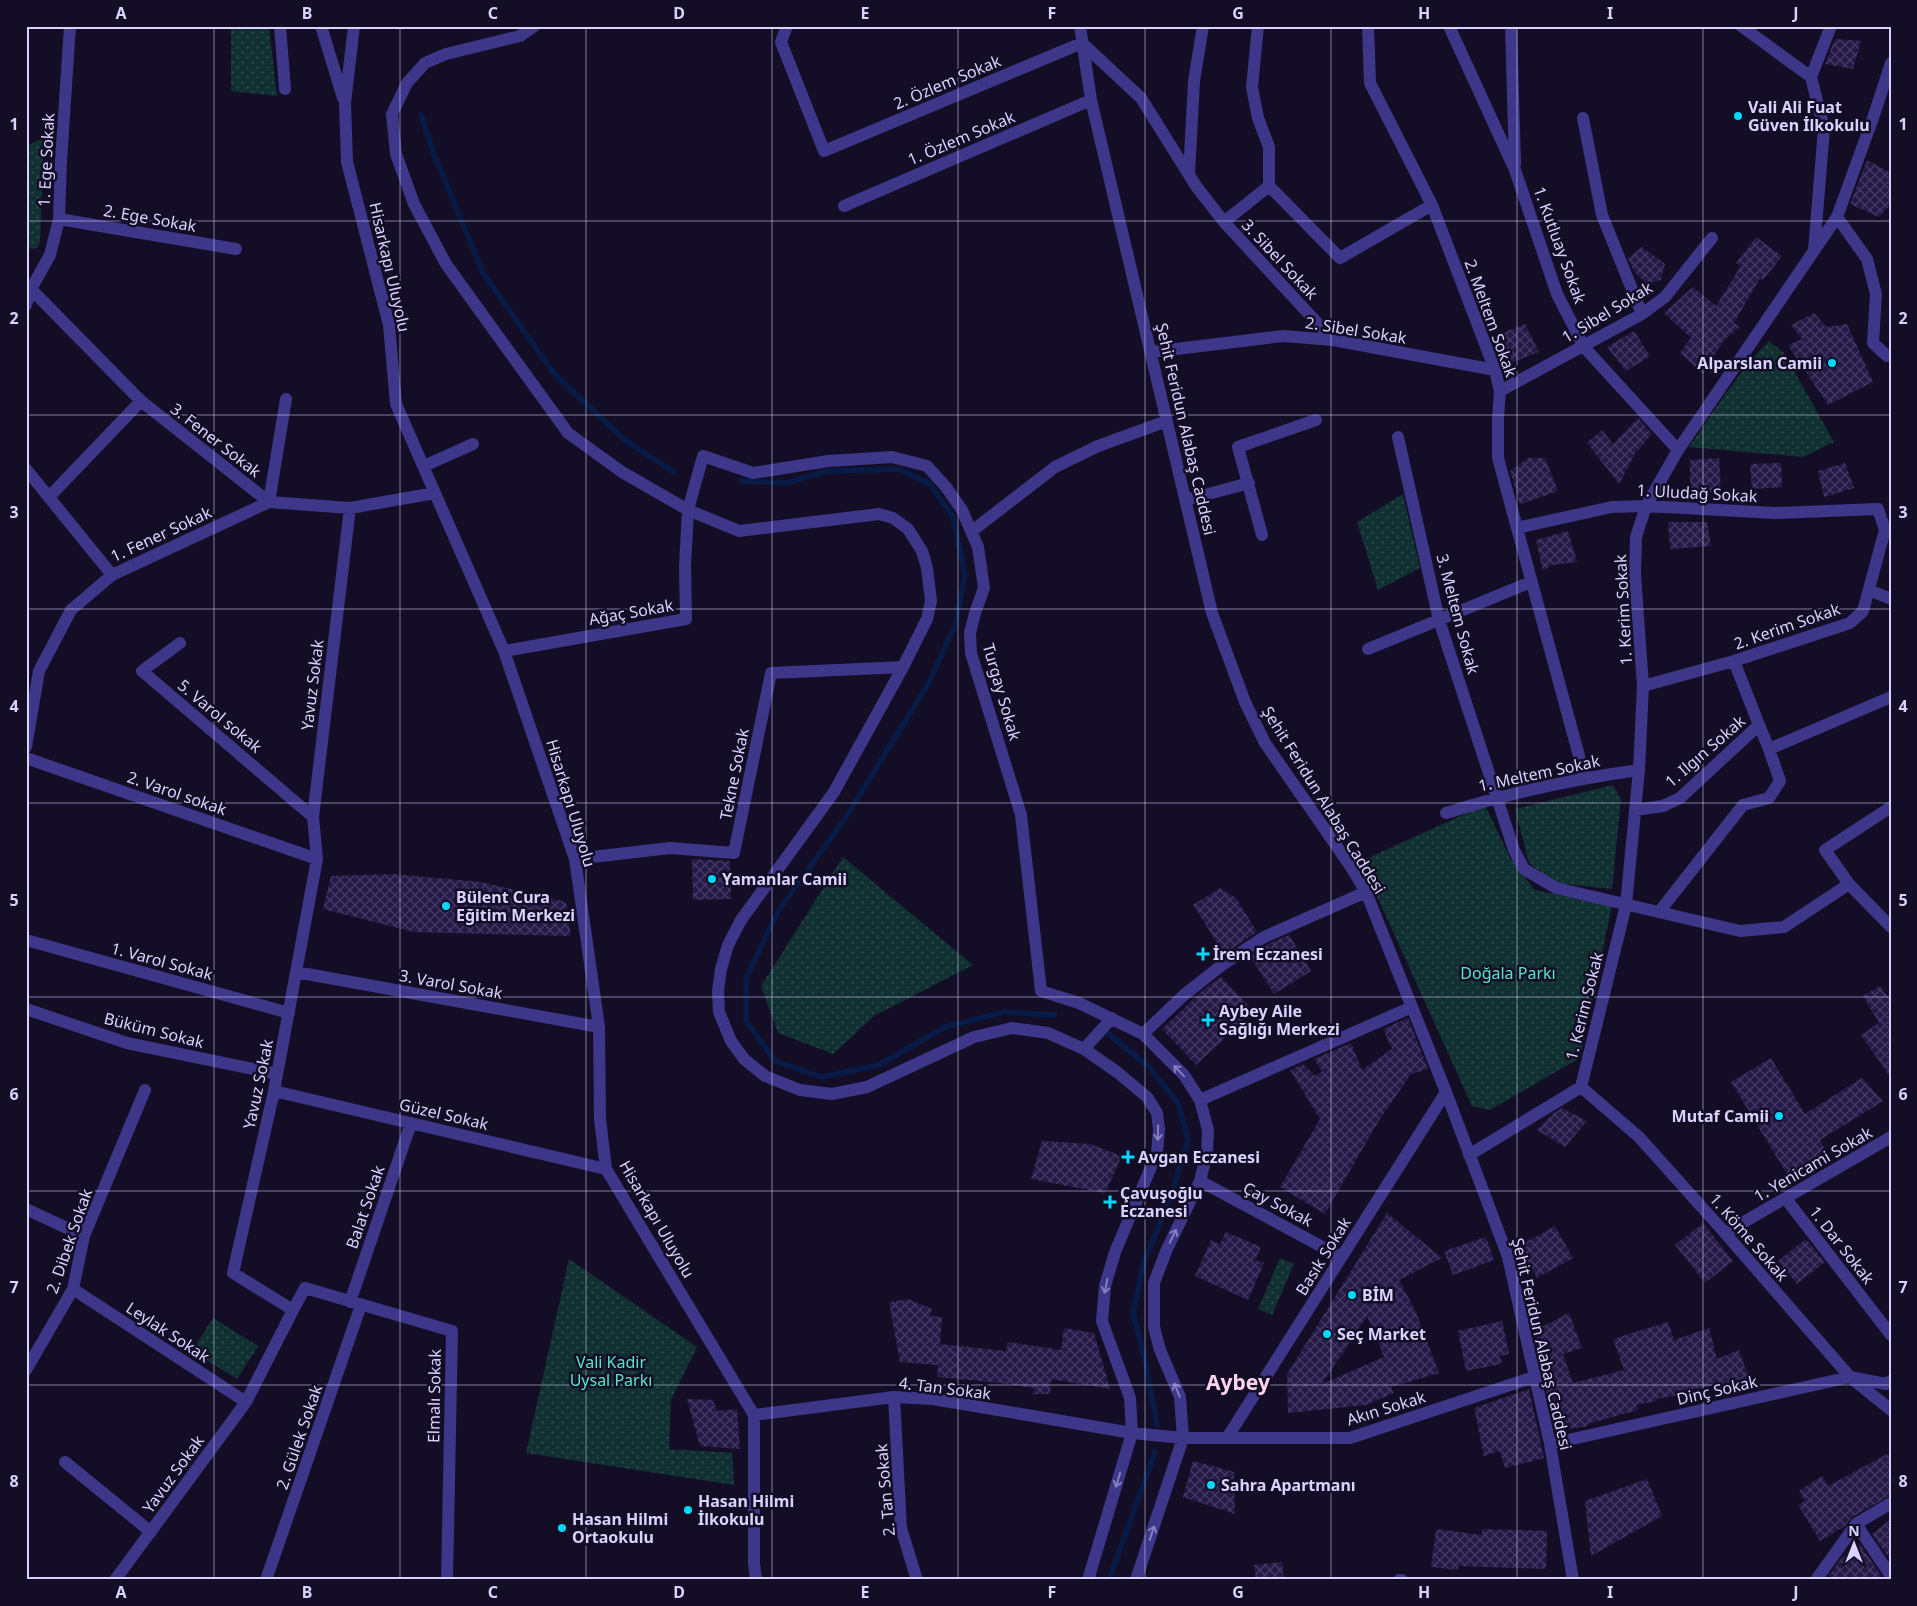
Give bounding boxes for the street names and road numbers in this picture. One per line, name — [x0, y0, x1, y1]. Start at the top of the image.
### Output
street label: 2. Özlem Sokak — [890, 49, 1004, 114]
street label: 1. Özlem Sokak — [904, 105, 1018, 170]
street label: 1. Ege Sokak — [33, 112, 59, 208]
street label: 1. Kutluay Sokak — [1529, 183, 1592, 307]
street label: 2. Ege Sokak — [102, 199, 199, 237]
street label: Hisarkapı Uluyolu — [364, 200, 416, 334]
street label: 3. Sibel Sokak — [1237, 214, 1323, 304]
street label: 2. Meltem Sokak — [1460, 256, 1523, 380]
street label: 1. Sibel Sokak — [1558, 276, 1657, 348]
street label: 2. Sibel Sokak — [1304, 311, 1409, 349]
street label: Şehit Feridun Alabaş Caddesi — [1151, 321, 1221, 537]
street label: 3. Fener Sokak — [166, 398, 266, 483]
street label: 1. Uludağ Sokak — [1636, 479, 1758, 507]
street label: 1. Fener Sokak — [107, 501, 216, 567]
street label: 3. Meltem Sokak — [1431, 551, 1485, 677]
street label: 1. Kerim Sokak — [1609, 554, 1637, 666]
street label: Ağaç Sokak — [587, 594, 675, 630]
street label: 2. Kerim Sokak — [1731, 597, 1843, 654]
street label: Yavuz Sokak — [296, 638, 329, 732]
street label: Turgay Sokak — [978, 641, 1026, 744]
street label: 5. Varol sokak — [173, 674, 267, 758]
street label: Şehit Feridun Alabaş Caddesi — [1257, 702, 1391, 898]
street label: 1. Ilgın Sokak — [1660, 710, 1750, 792]
street label: Tekne Sokak — [714, 726, 754, 822]
street label: Hisarkapı Uluyolu — [541, 736, 601, 870]
street label: 1. Meltem Sokak — [1476, 749, 1602, 797]
street label: 2. Varol sokak — [124, 766, 230, 820]
street label: 1. Varol Sokak — [109, 937, 216, 985]
street label: 1. Kerim Sokak — [1560, 949, 1608, 1062]
street label: 3. Varol Sokak — [398, 964, 505, 1004]
street label: Büküm Sokak — [102, 1007, 207, 1053]
street label: Yavuz Sokak — [238, 1037, 278, 1131]
street label: Güzel Sokak — [397, 1093, 491, 1135]
street label: 1. Yenicami Sokak — [1750, 1121, 1877, 1207]
street label: Hisarkapı Uluyolu — [614, 1156, 700, 1282]
street label: Balat Sokak — [340, 1162, 390, 1252]
street label: Çay Sokak — [1239, 1176, 1317, 1232]
street label: 2. Dibek Sokak — [41, 1185, 97, 1296]
street label: 1. Köme Sokak — [1705, 1188, 1794, 1286]
street label: 1. Dar Sokak — [1805, 1201, 1880, 1289]
street label: Basık Sokak — [1290, 1212, 1356, 1299]
street label: Şehit Feridun Alabaş Caddesi — [1507, 1236, 1577, 1452]
street label: Leylak Sokak — [122, 1297, 214, 1368]
street label: Elmalı Sokak — [422, 1348, 446, 1443]
street label: Dinç Sokak — [1675, 1370, 1760, 1410]
street label: 4. Tan Sokak — [898, 1371, 993, 1405]
street label: 2. Gülek Sokak — [271, 1381, 327, 1492]
street label: Akın Sokak — [1344, 1385, 1429, 1430]
street label: Yavuz Sokak — [137, 1430, 209, 1517]
street label: 2. Tan Sokak — [870, 1442, 900, 1537]

